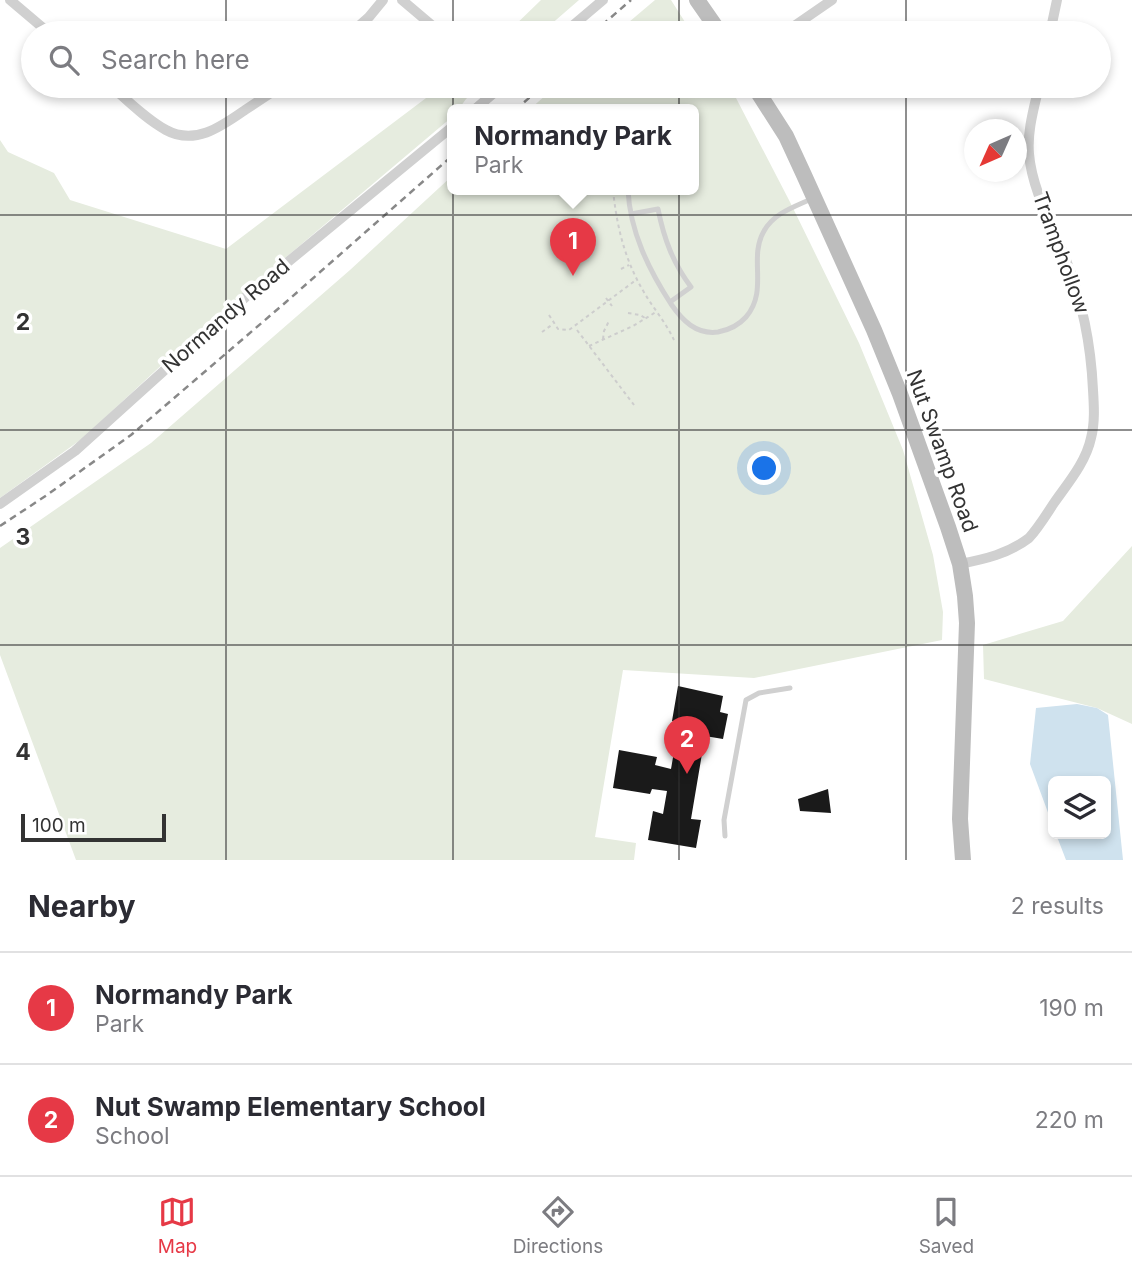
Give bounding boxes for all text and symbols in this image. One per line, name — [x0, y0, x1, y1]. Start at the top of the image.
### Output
search box — [21, 21, 1111, 98]
icon: search — [45, 41, 83, 79]
text: Search here — [101, 44, 250, 75]
popup — [447, 104, 699, 195]
north arrow — [964, 119, 1027, 182]
text: Normandy Park — [474, 120, 672, 151]
text: Park — [474, 151, 523, 179]
street label: Tramphollow — [1028, 188, 1095, 317]
pin: 1 — [550, 218, 596, 276]
street label: Normandy Road — [157, 254, 294, 378]
text: 2 — [16, 308, 30, 336]
street label: Nut Swamp Road — [901, 366, 984, 536]
your location — [747, 451, 781, 485]
text: 3 — [16, 523, 30, 551]
pin: 2 — [664, 716, 710, 774]
text: 4 — [15, 738, 31, 766]
map controls — [1048, 776, 1111, 839]
button: layers — [1048, 776, 1111, 839]
scale bar — [21, 811, 166, 843]
text: 100 m — [32, 814, 86, 837]
text: Nearby — [28, 888, 136, 924]
text: 2 results — [1011, 892, 1104, 920]
text: Normandy Park — [95, 979, 293, 1010]
text: 1 — [46, 994, 56, 1022]
text: 190 m — [1039, 994, 1104, 1022]
text: Park — [95, 1010, 144, 1038]
text: Nut Swamp Elementary School — [95, 1091, 486, 1122]
text: 2 — [44, 1106, 58, 1134]
text: 220 m — [1035, 1106, 1104, 1134]
text: School — [95, 1122, 170, 1150]
tab: Map — [158, 1193, 197, 1258]
tab: Directions — [513, 1193, 603, 1258]
tab: Saved — [919, 1193, 974, 1258]

